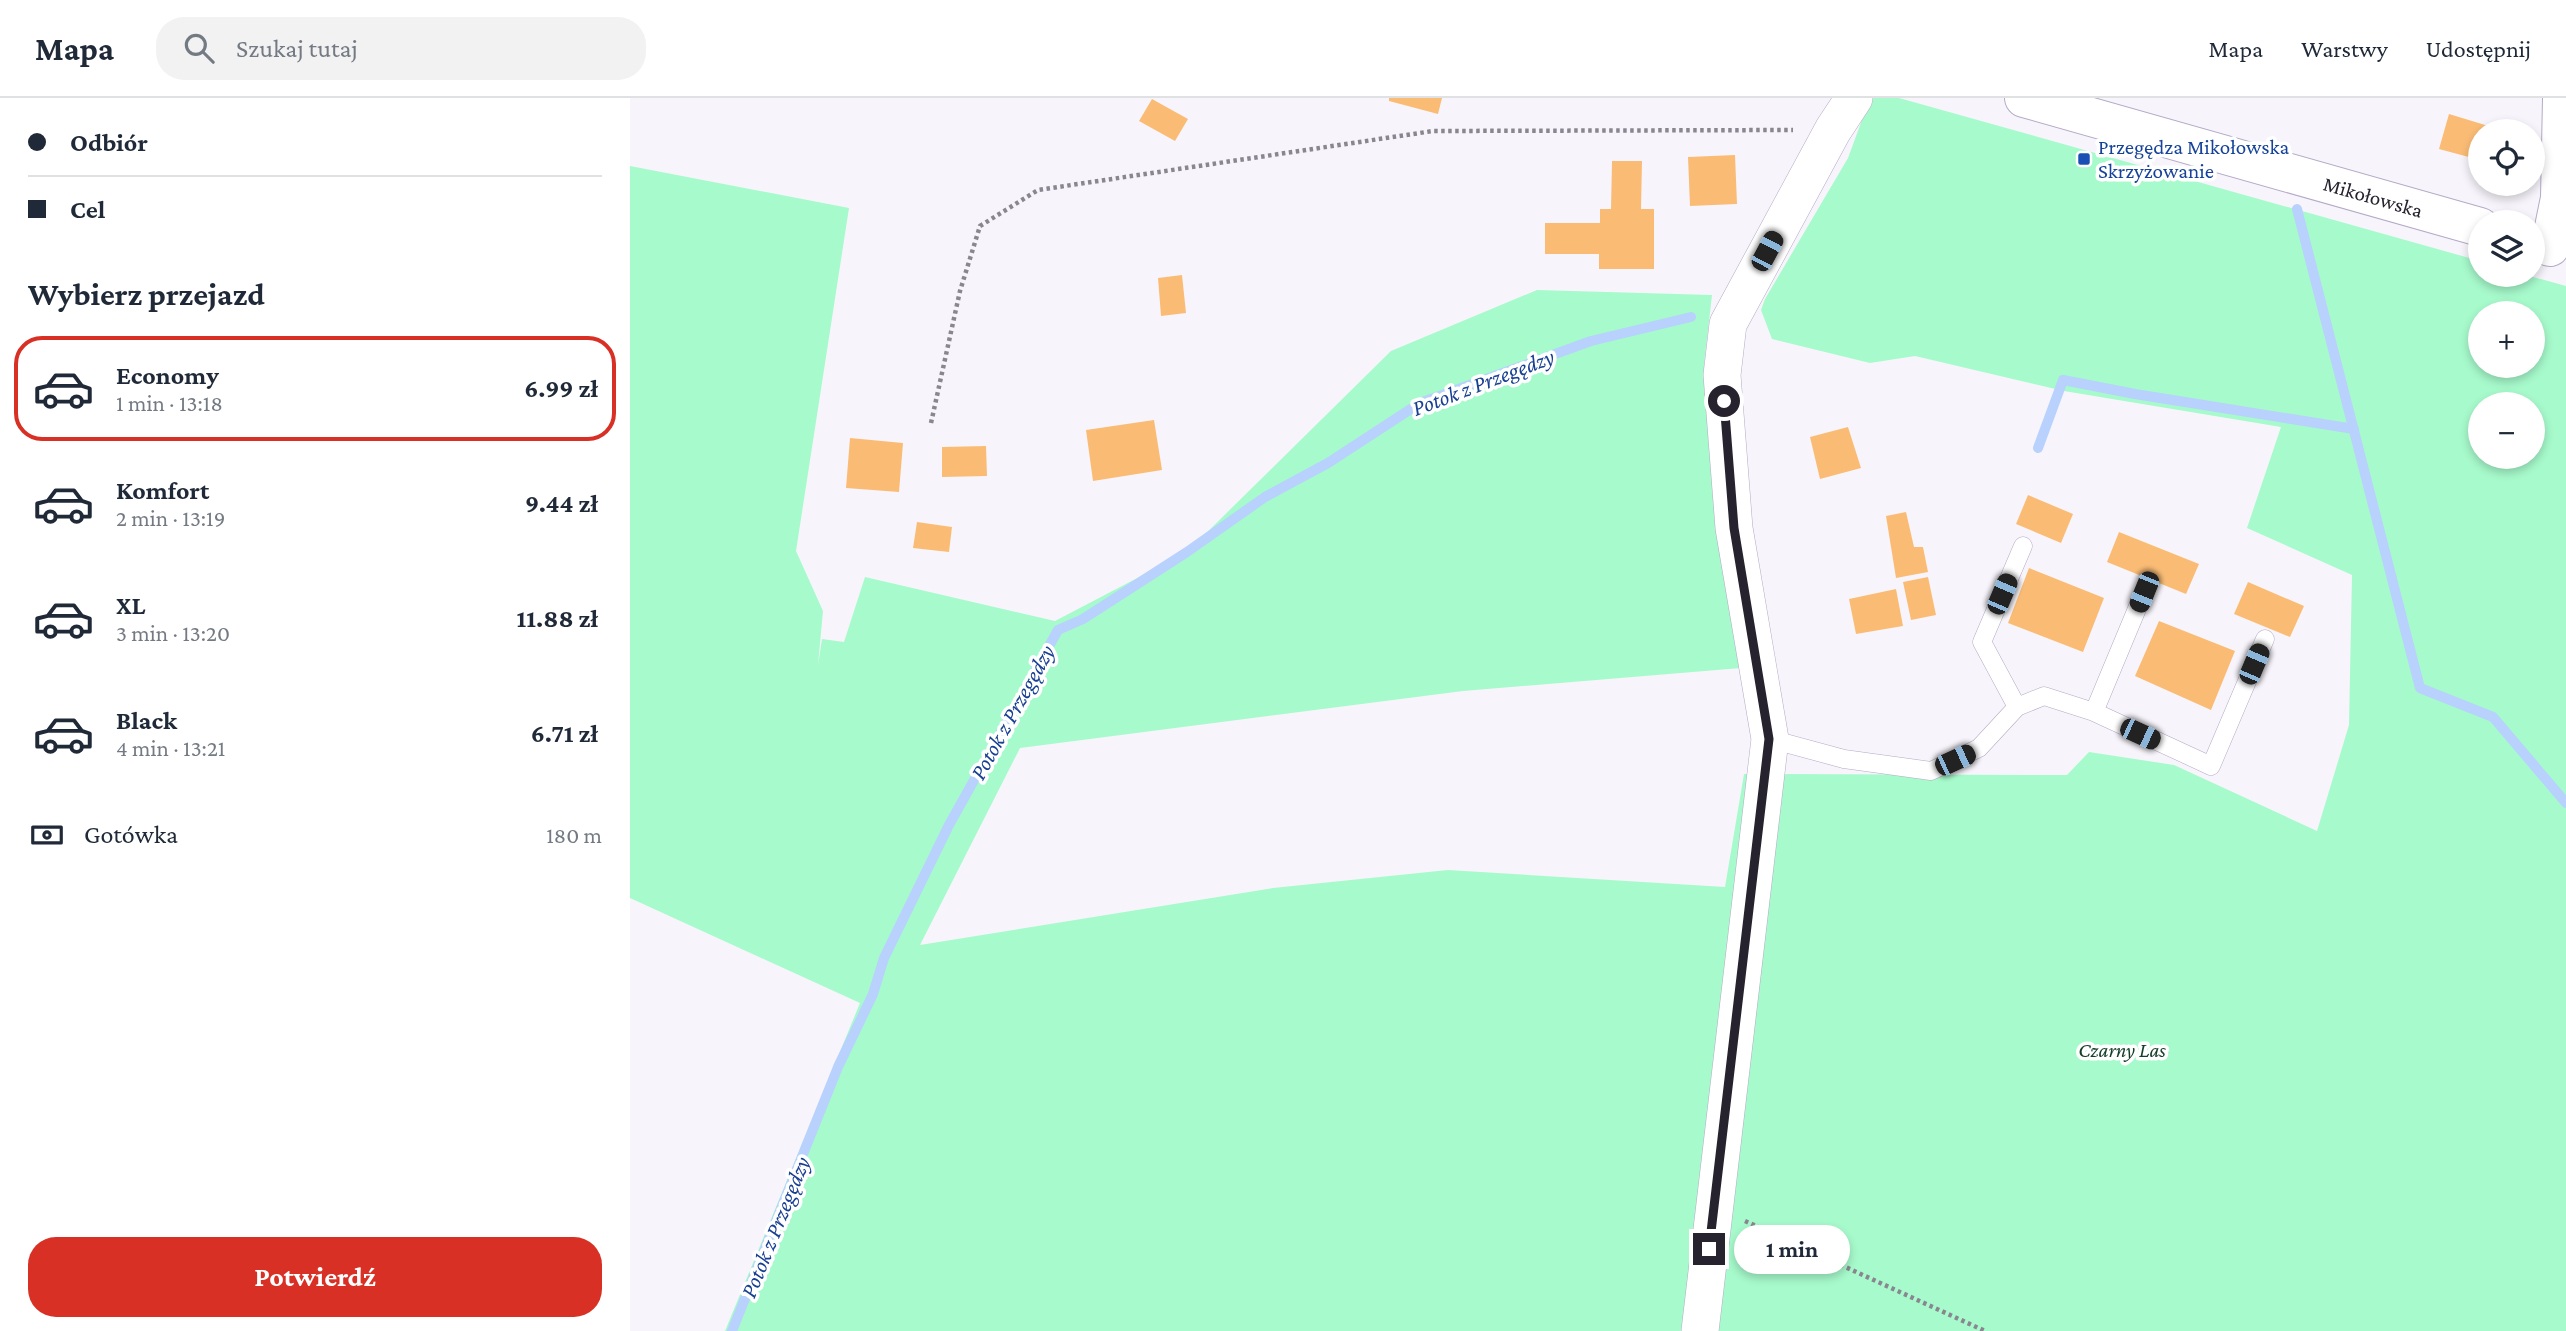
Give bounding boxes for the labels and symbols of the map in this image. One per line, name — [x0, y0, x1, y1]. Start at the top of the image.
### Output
place label: Przegędza Mikołowska Skrzyżowanie — [2098, 135, 2290, 183]
marker: Przegędza Mikołowska Skrzyżowanie — [2076, 151, 2092, 167]
street label: Mikołowska — [2321, 171, 2426, 223]
car — [1748, 228, 1787, 274]
water label: Potok z Przegędzy — [1408, 343, 1558, 421]
route start — [1708, 385, 1740, 417]
car — [2127, 569, 2162, 615]
car — [1985, 571, 2020, 617]
water label: Potok z Przegędzy — [964, 640, 1060, 784]
car — [2237, 641, 2272, 687]
car — [2117, 716, 2164, 752]
car — [1932, 742, 1979, 778]
park label: Czarny Las — [2078, 1038, 2166, 1062]
water label: Potok z Przegędzy — [735, 1152, 815, 1301]
callout: 1 min — [1734, 1224, 1849, 1274]
route end — [1693, 1233, 1725, 1265]

